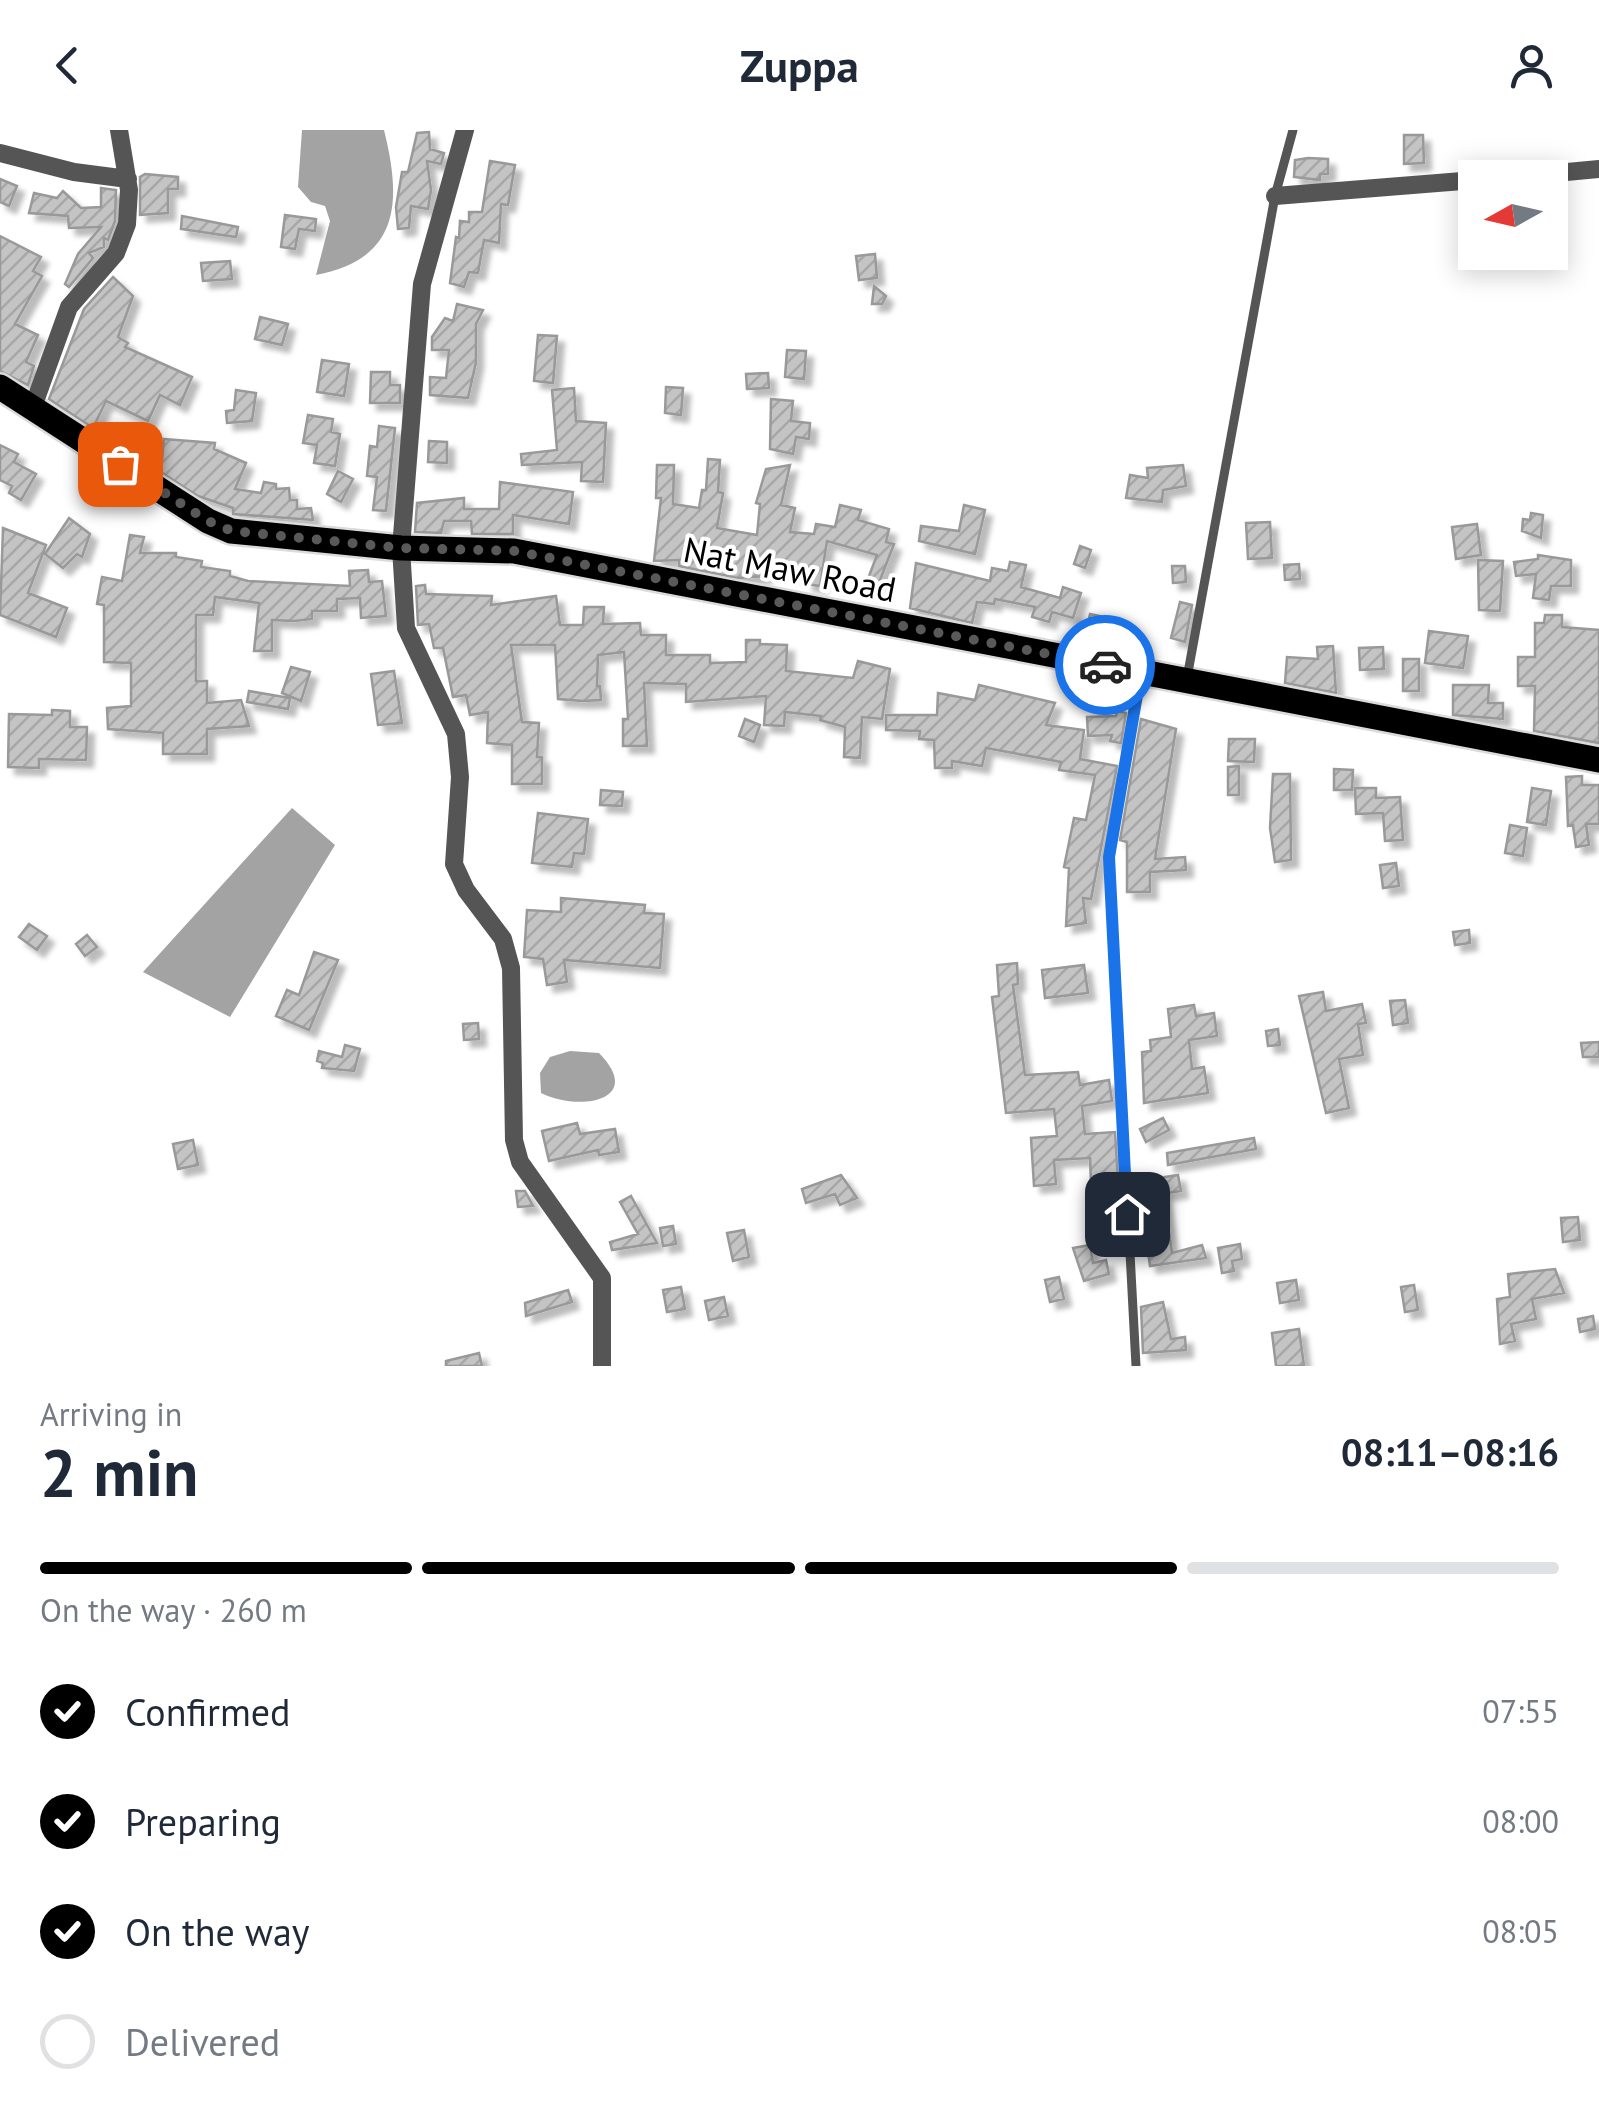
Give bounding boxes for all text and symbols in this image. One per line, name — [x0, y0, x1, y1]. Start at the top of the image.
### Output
text: Zuppa — [740, 36, 859, 94]
icon: back — [40, 38, 95, 93]
icon: person — [1504, 38, 1559, 93]
north arrow — [1458, 160, 1568, 270]
map controls — [1458, 160, 1568, 270]
pin — [78, 422, 163, 507]
icon: bag — [93, 437, 148, 492]
street label: Nat Maw Road — [680, 526, 900, 612]
courier — [1055, 615, 1155, 715]
icon: car — [1078, 638, 1133, 693]
pin — [1085, 1172, 1170, 1257]
icon: home — [1100, 1187, 1155, 1242]
text: Arriving in — [40, 1393, 182, 1435]
text: 08:11–08:16 — [1341, 1427, 1559, 1476]
text: 2 min — [40, 1430, 199, 1514]
text: On the way · 260 m — [40, 1589, 307, 1631]
icon: check — [40, 1684, 95, 1739]
text: Confirmed — [125, 1687, 291, 1736]
text: 07:55 — [1482, 1690, 1559, 1732]
icon: check — [40, 1794, 95, 1849]
text: Preparing — [125, 1797, 281, 1846]
text: 08:00 — [1482, 1800, 1559, 1842]
icon: check — [40, 1904, 95, 1959]
text: On the way — [125, 1907, 310, 1956]
text: 08:05 — [1482, 1910, 1559, 1952]
text: Delivered — [125, 2017, 280, 2066]

